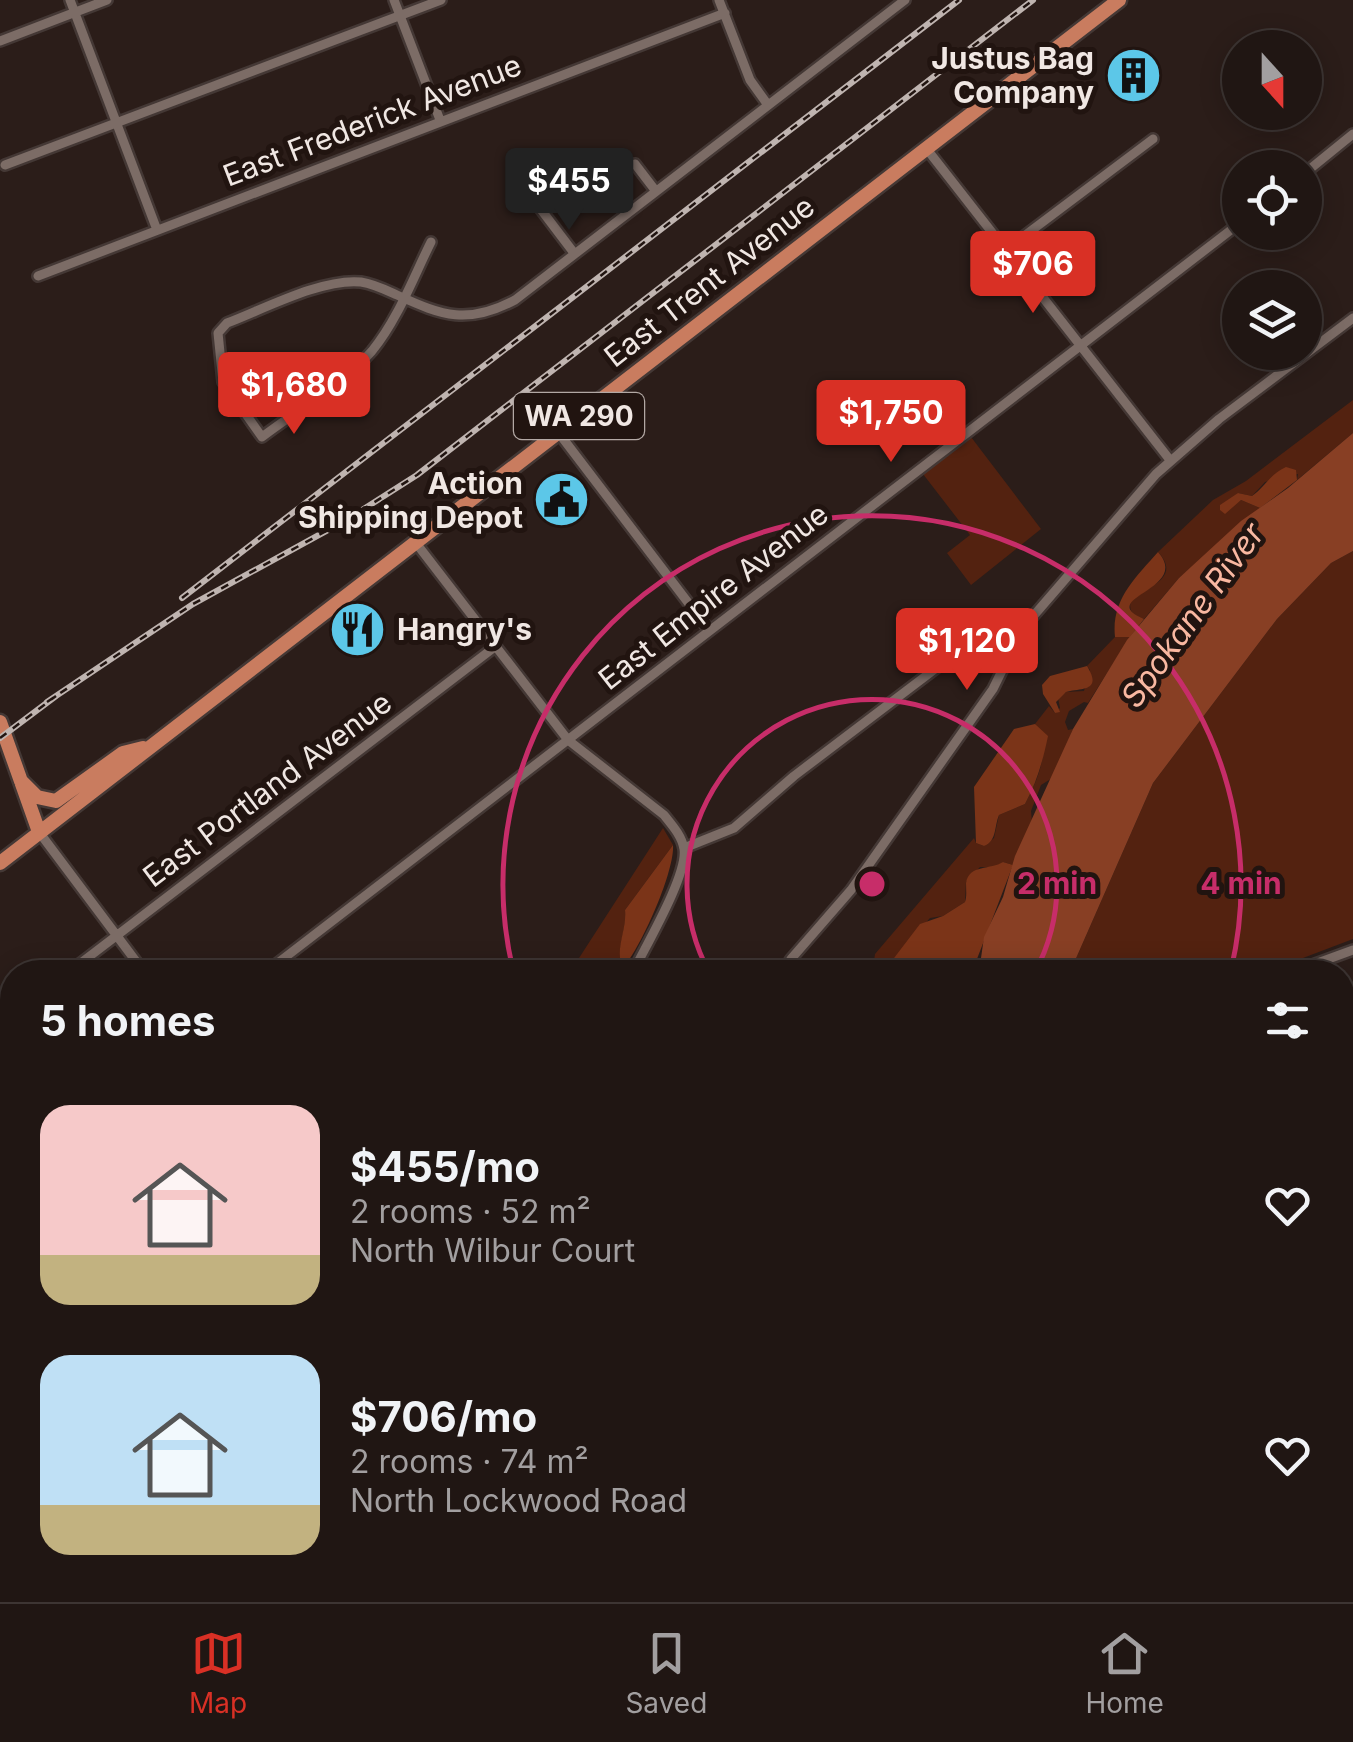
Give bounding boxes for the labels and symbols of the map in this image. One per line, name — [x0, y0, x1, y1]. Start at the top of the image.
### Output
north arrow — [1222, 30, 1322, 130]
place label: Justus Bag Company — [931, 40, 1094, 110]
building icon: Justus Bag Company — [1103, 45, 1163, 105]
street label: East Frederick Avenue — [218, 47, 526, 193]
pin: $455 — [510, 148, 628, 233]
street label: East Trent Avenue — [597, 188, 821, 374]
pin: $706 — [974, 231, 1092, 316]
pin: $1,680 — [213, 352, 375, 437]
pin: $1,750 — [810, 380, 972, 465]
road number: WA 290 — [514, 393, 644, 439]
place label: Action Shipping Depot — [298, 465, 523, 535]
public building icon: Action Shipping Depot — [532, 470, 592, 530]
street label: East Empire Avenue — [591, 495, 835, 697]
water label: Spokane River — [1112, 514, 1273, 715]
restaurant icon: Hangry's — [328, 599, 388, 659]
pin: $1,120 — [886, 608, 1048, 693]
place label: Hangry's — [397, 611, 532, 647]
street label: East Portland Avenue — [136, 684, 398, 894]
text: 2 min — [1017, 865, 1097, 901]
text: 4 min — [1200, 865, 1282, 901]
centre of rings — [854, 866, 890, 902]

